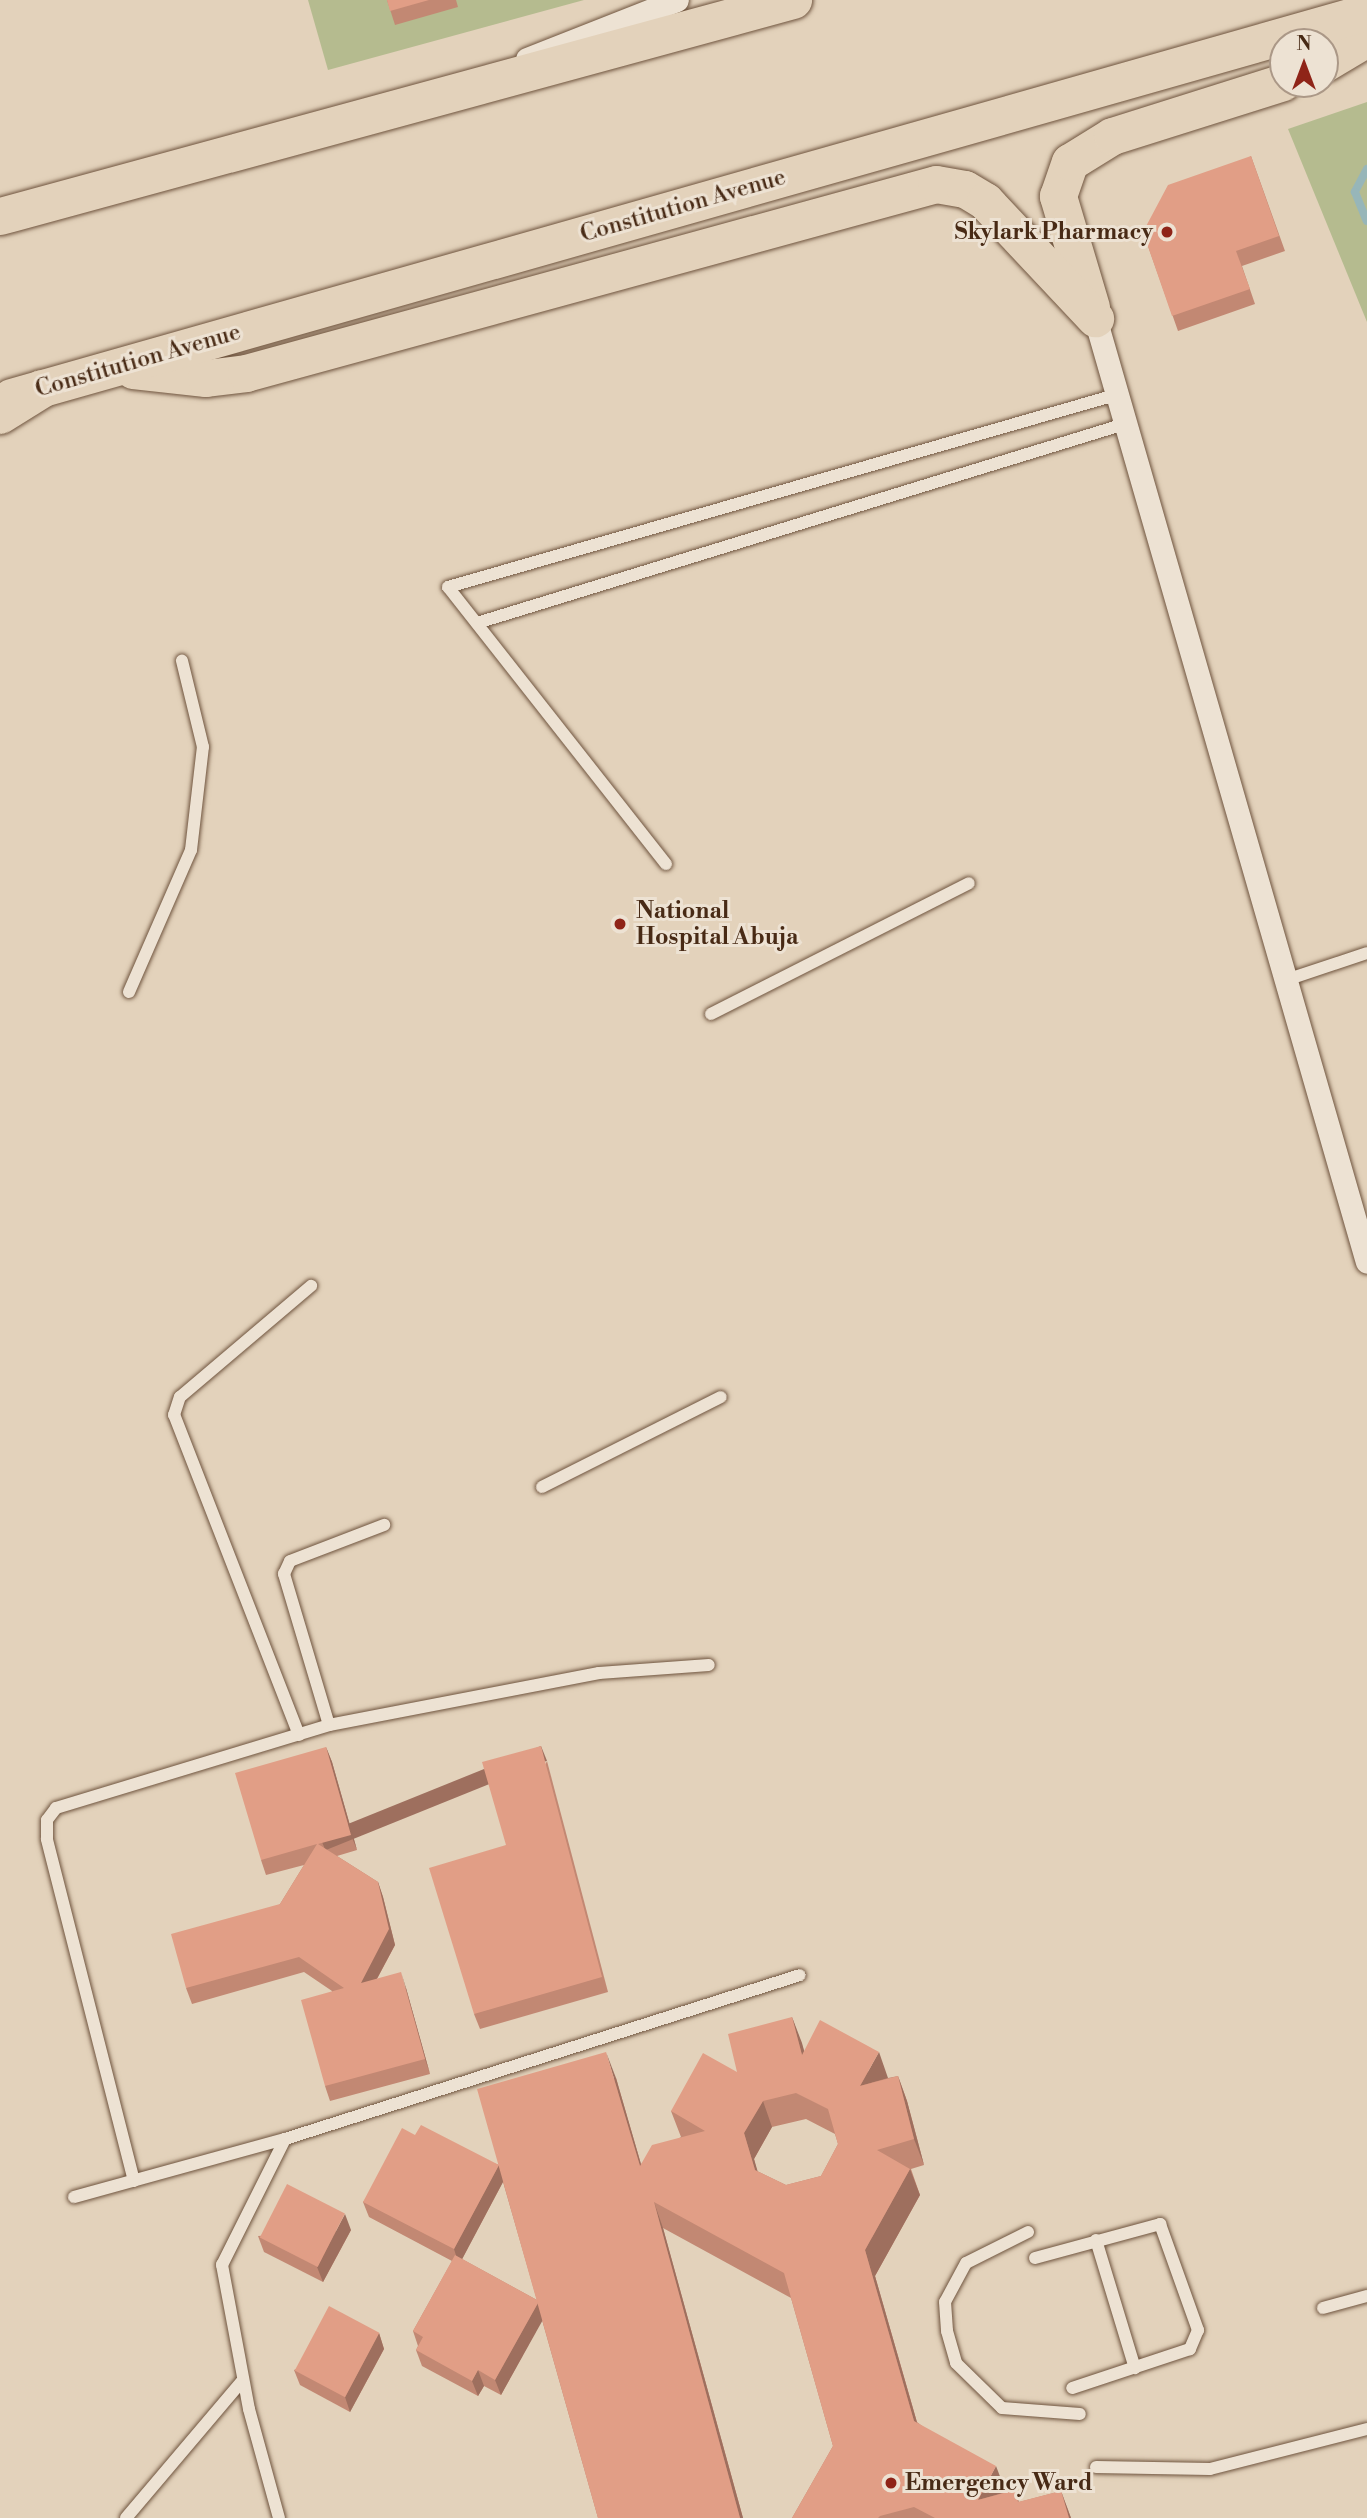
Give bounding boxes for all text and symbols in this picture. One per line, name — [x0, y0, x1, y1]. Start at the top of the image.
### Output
north arrow — [1269, 28, 1339, 98]
text: N — [1296, 32, 1312, 56]
street label: Constitution Avenue — [577, 163, 789, 249]
place label: Skylark Pharmacy — [954, 218, 1153, 246]
marker: Skylark Pharmacy — [1159, 224, 1175, 240]
street label: Constitution Avenue — [32, 318, 244, 404]
place label: National Hospital Abuja — [636, 897, 799, 951]
marker: National Hospital Abuja — [610, 914, 630, 934]
place label: Emergency Ward — [905, 2469, 1092, 2497]
marker: Emergency Ward — [883, 2475, 899, 2491]

